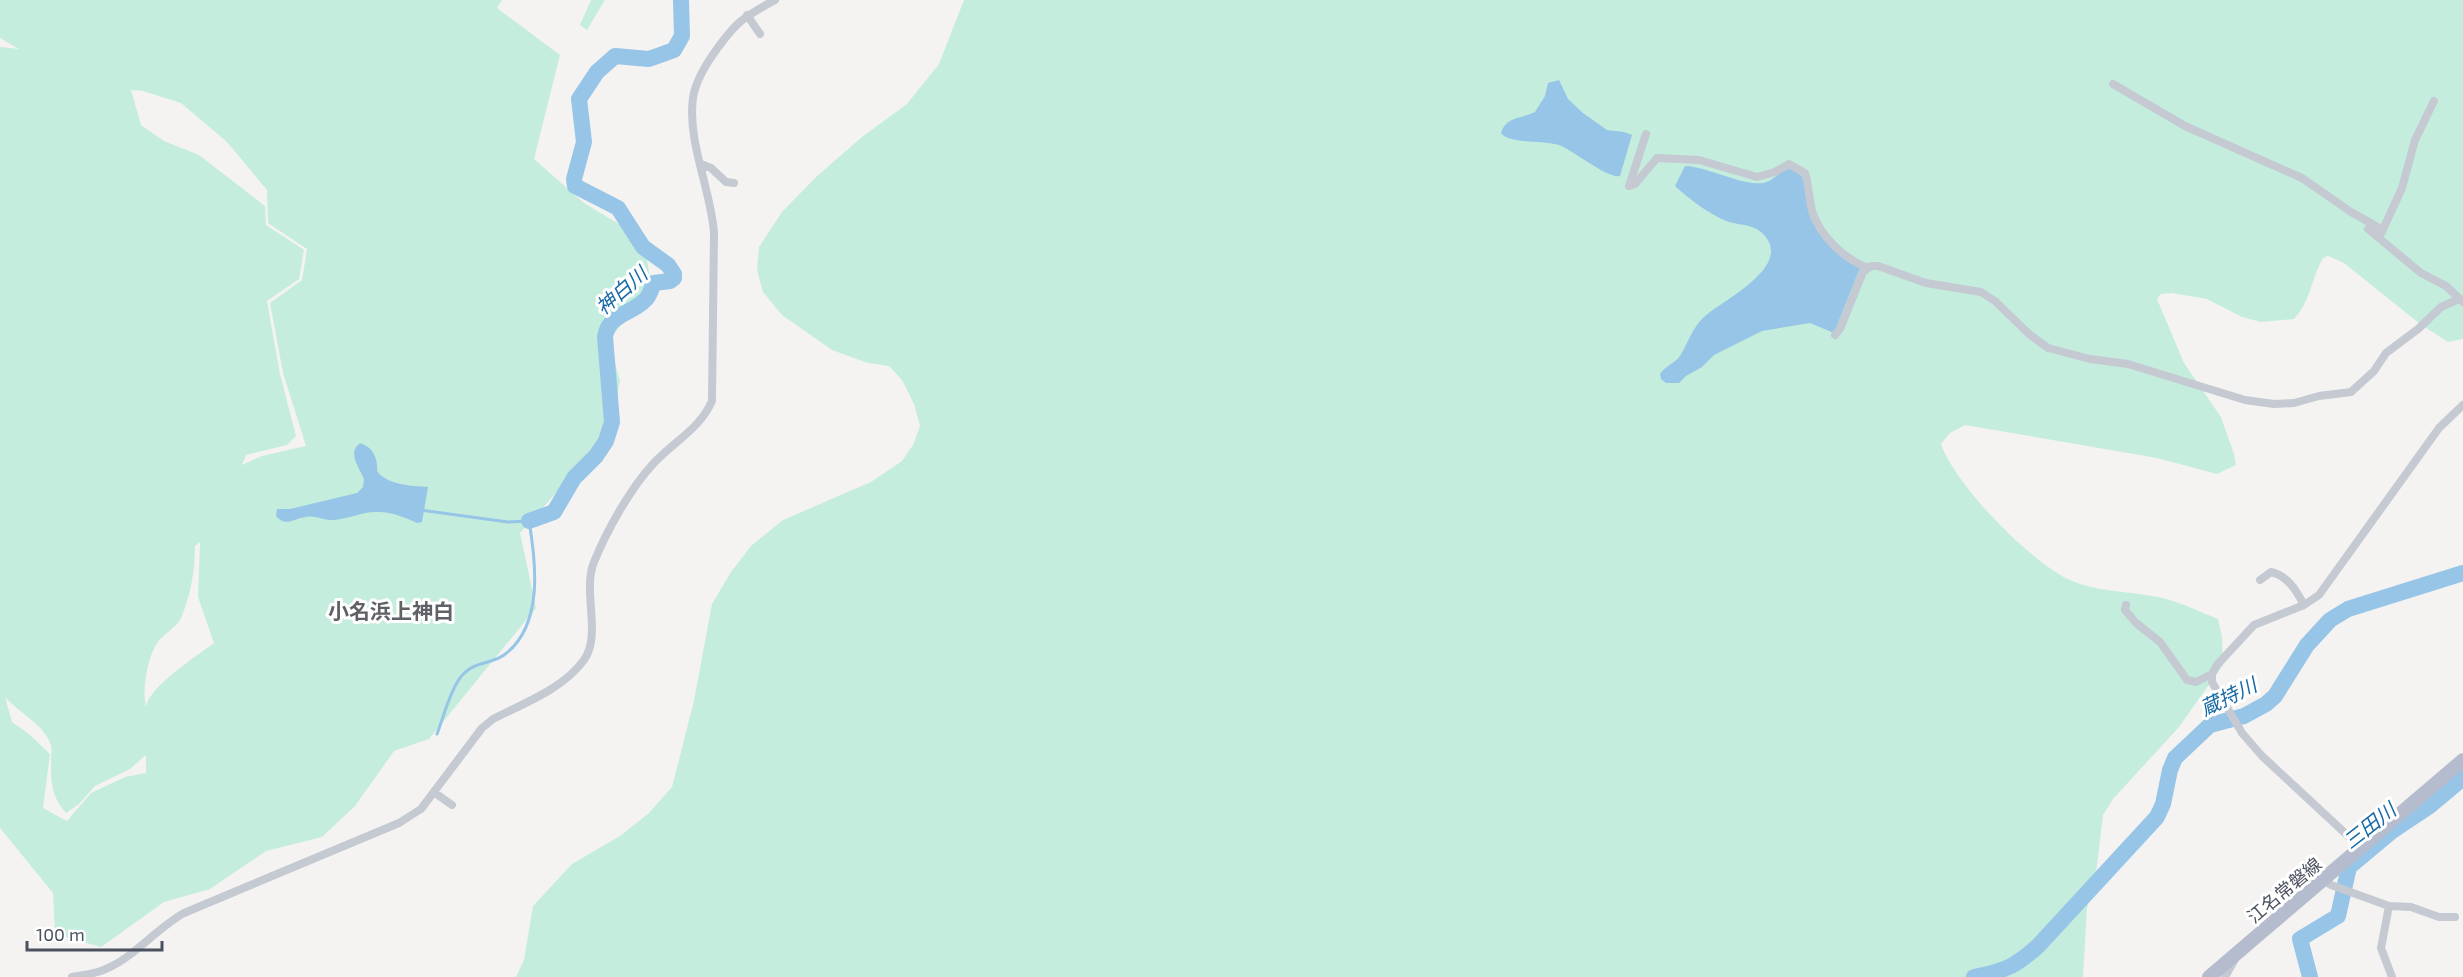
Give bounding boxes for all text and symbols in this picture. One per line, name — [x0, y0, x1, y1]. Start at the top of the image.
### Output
water label: 神白川 — [590, 260, 653, 319]
district label: 小名浜上神白 — [328, 598, 454, 623]
water label: 蔵持川 — [2196, 671, 2262, 720]
water label: 三田川 — [2338, 796, 2402, 853]
street label: 江名常磐線 — [2242, 853, 2326, 927]
scale bar — [27, 914, 162, 952]
text: 100 m — [36, 923, 85, 945]

